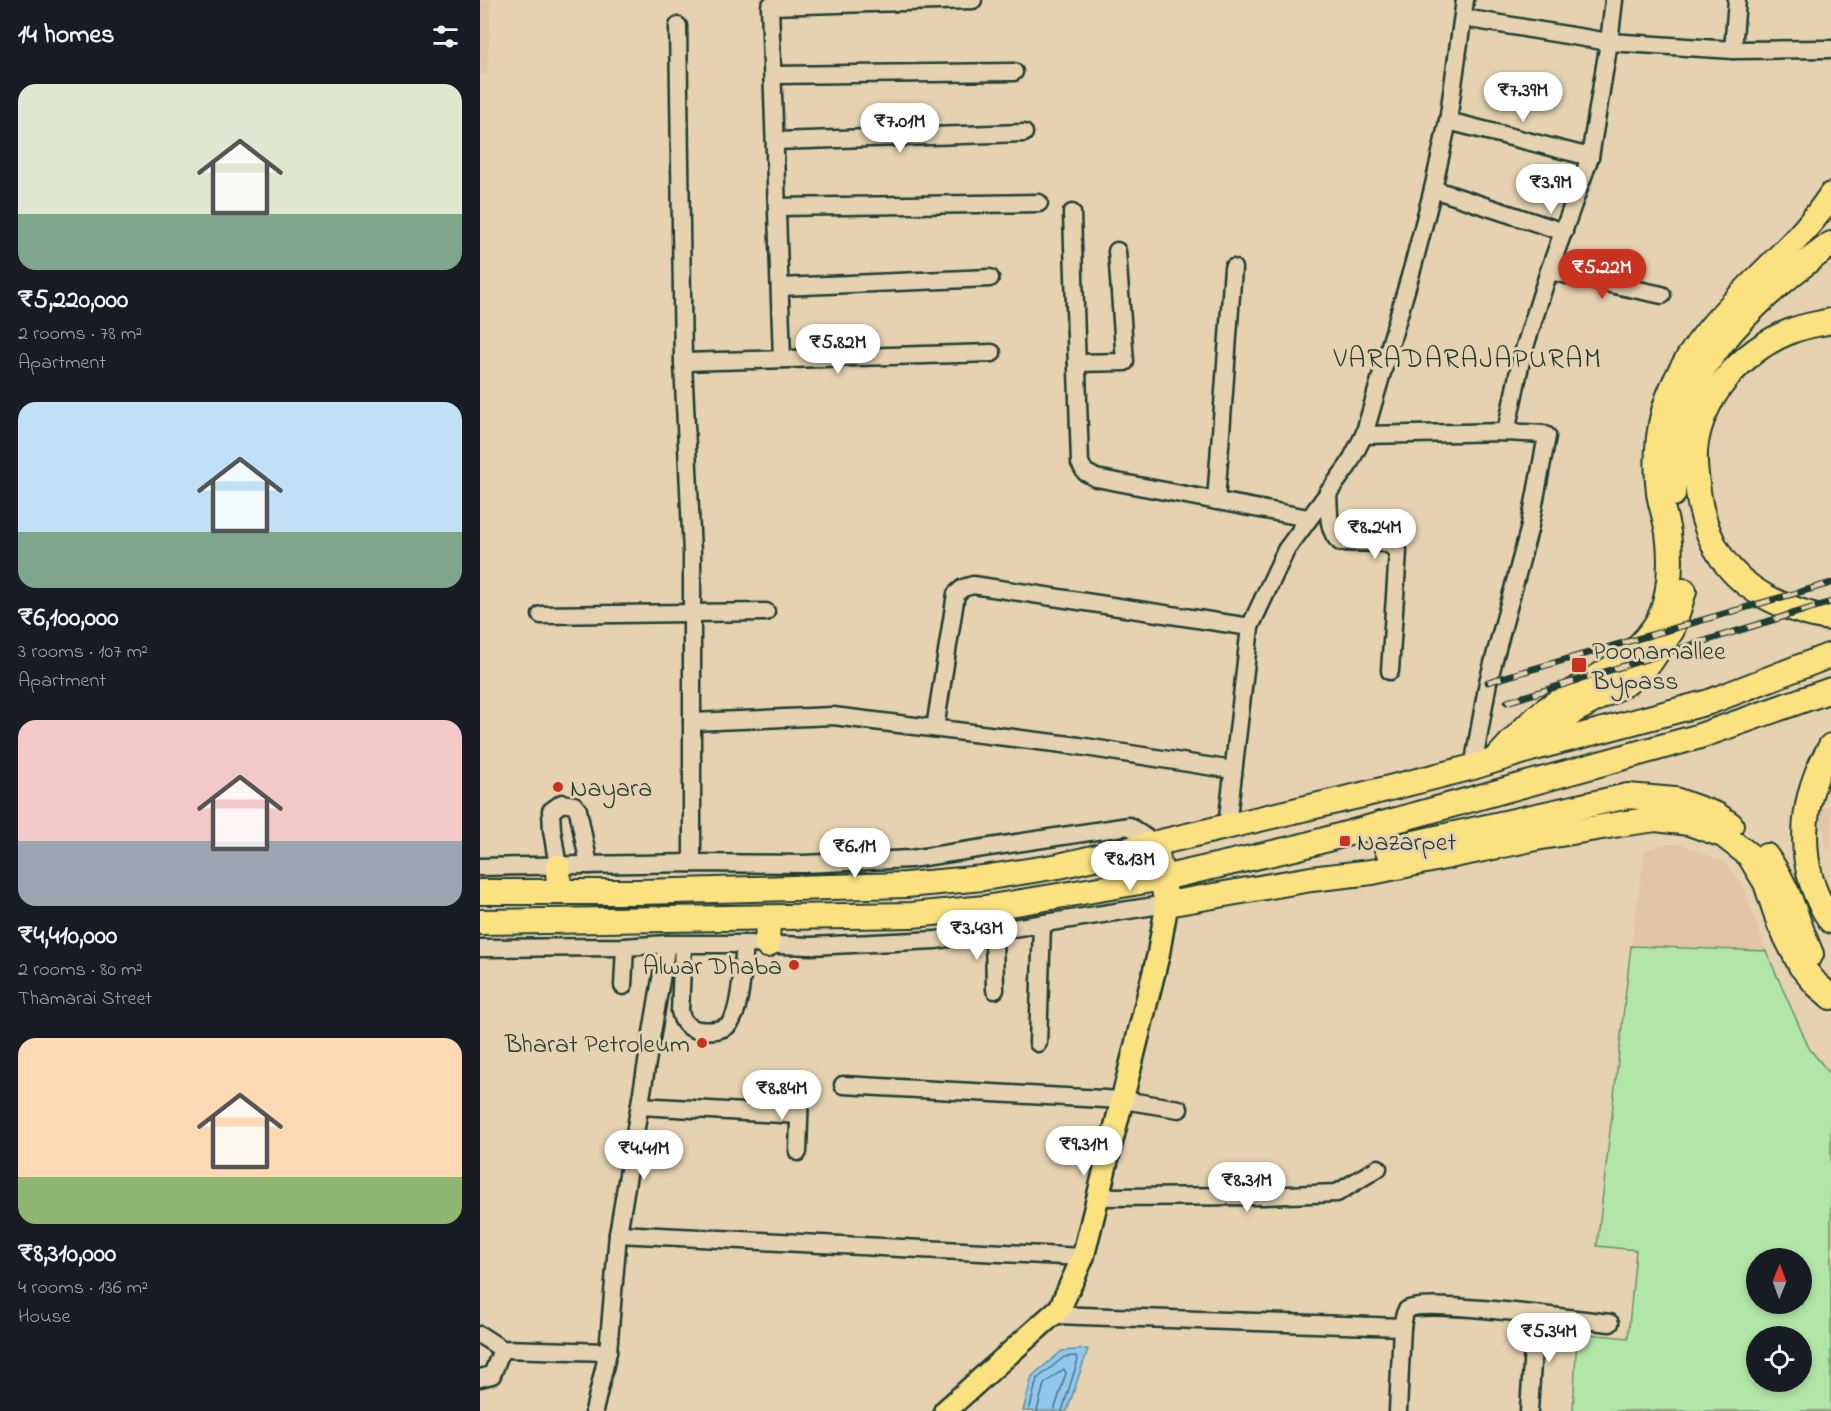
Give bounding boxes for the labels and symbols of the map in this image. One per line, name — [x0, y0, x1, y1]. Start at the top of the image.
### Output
pin: ₹7.39M — [1474, 72, 1572, 123]
pin: ₹7.01M — [851, 103, 949, 154]
pin: ₹3.9M — [1509, 164, 1593, 215]
pin: ₹5.22M — [1553, 249, 1651, 300]
pin: ₹5.82M — [789, 324, 887, 375]
district label: VARADARAJAPURAM — [1332, 340, 1603, 381]
pin: ₹8.24M — [1326, 509, 1424, 560]
place label: Poonamallee Bypass — [1591, 634, 1726, 702]
marker: Poonamallee Bypass — [1570, 656, 1588, 674]
place label: Nayara — [570, 771, 652, 809]
marker: Nayara — [551, 780, 565, 794]
place label: Nazarpet — [1357, 825, 1456, 863]
pin: ₹6.1M — [813, 828, 897, 879]
marker: Nazarpet — [1338, 834, 1352, 848]
pin: ₹8.13M — [1081, 841, 1179, 892]
pin: ₹3.43M — [928, 910, 1026, 961]
place label: Alwar Dhaba — [643, 949, 782, 987]
marker: Alwar Dhaba — [787, 958, 801, 972]
place label: Bharat Petroleum — [504, 1027, 690, 1065]
marker: Bharat Petroleum — [695, 1036, 709, 1050]
pin: ₹8.84M — [733, 1070, 831, 1121]
pin: ₹9.31M — [1035, 1126, 1133, 1177]
pin: ₹4.41M — [595, 1130, 693, 1181]
pin: ₹8.31M — [1198, 1162, 1296, 1213]
north arrow — [1746, 1248, 1812, 1314]
pin: ₹5.34M — [1500, 1313, 1598, 1364]

